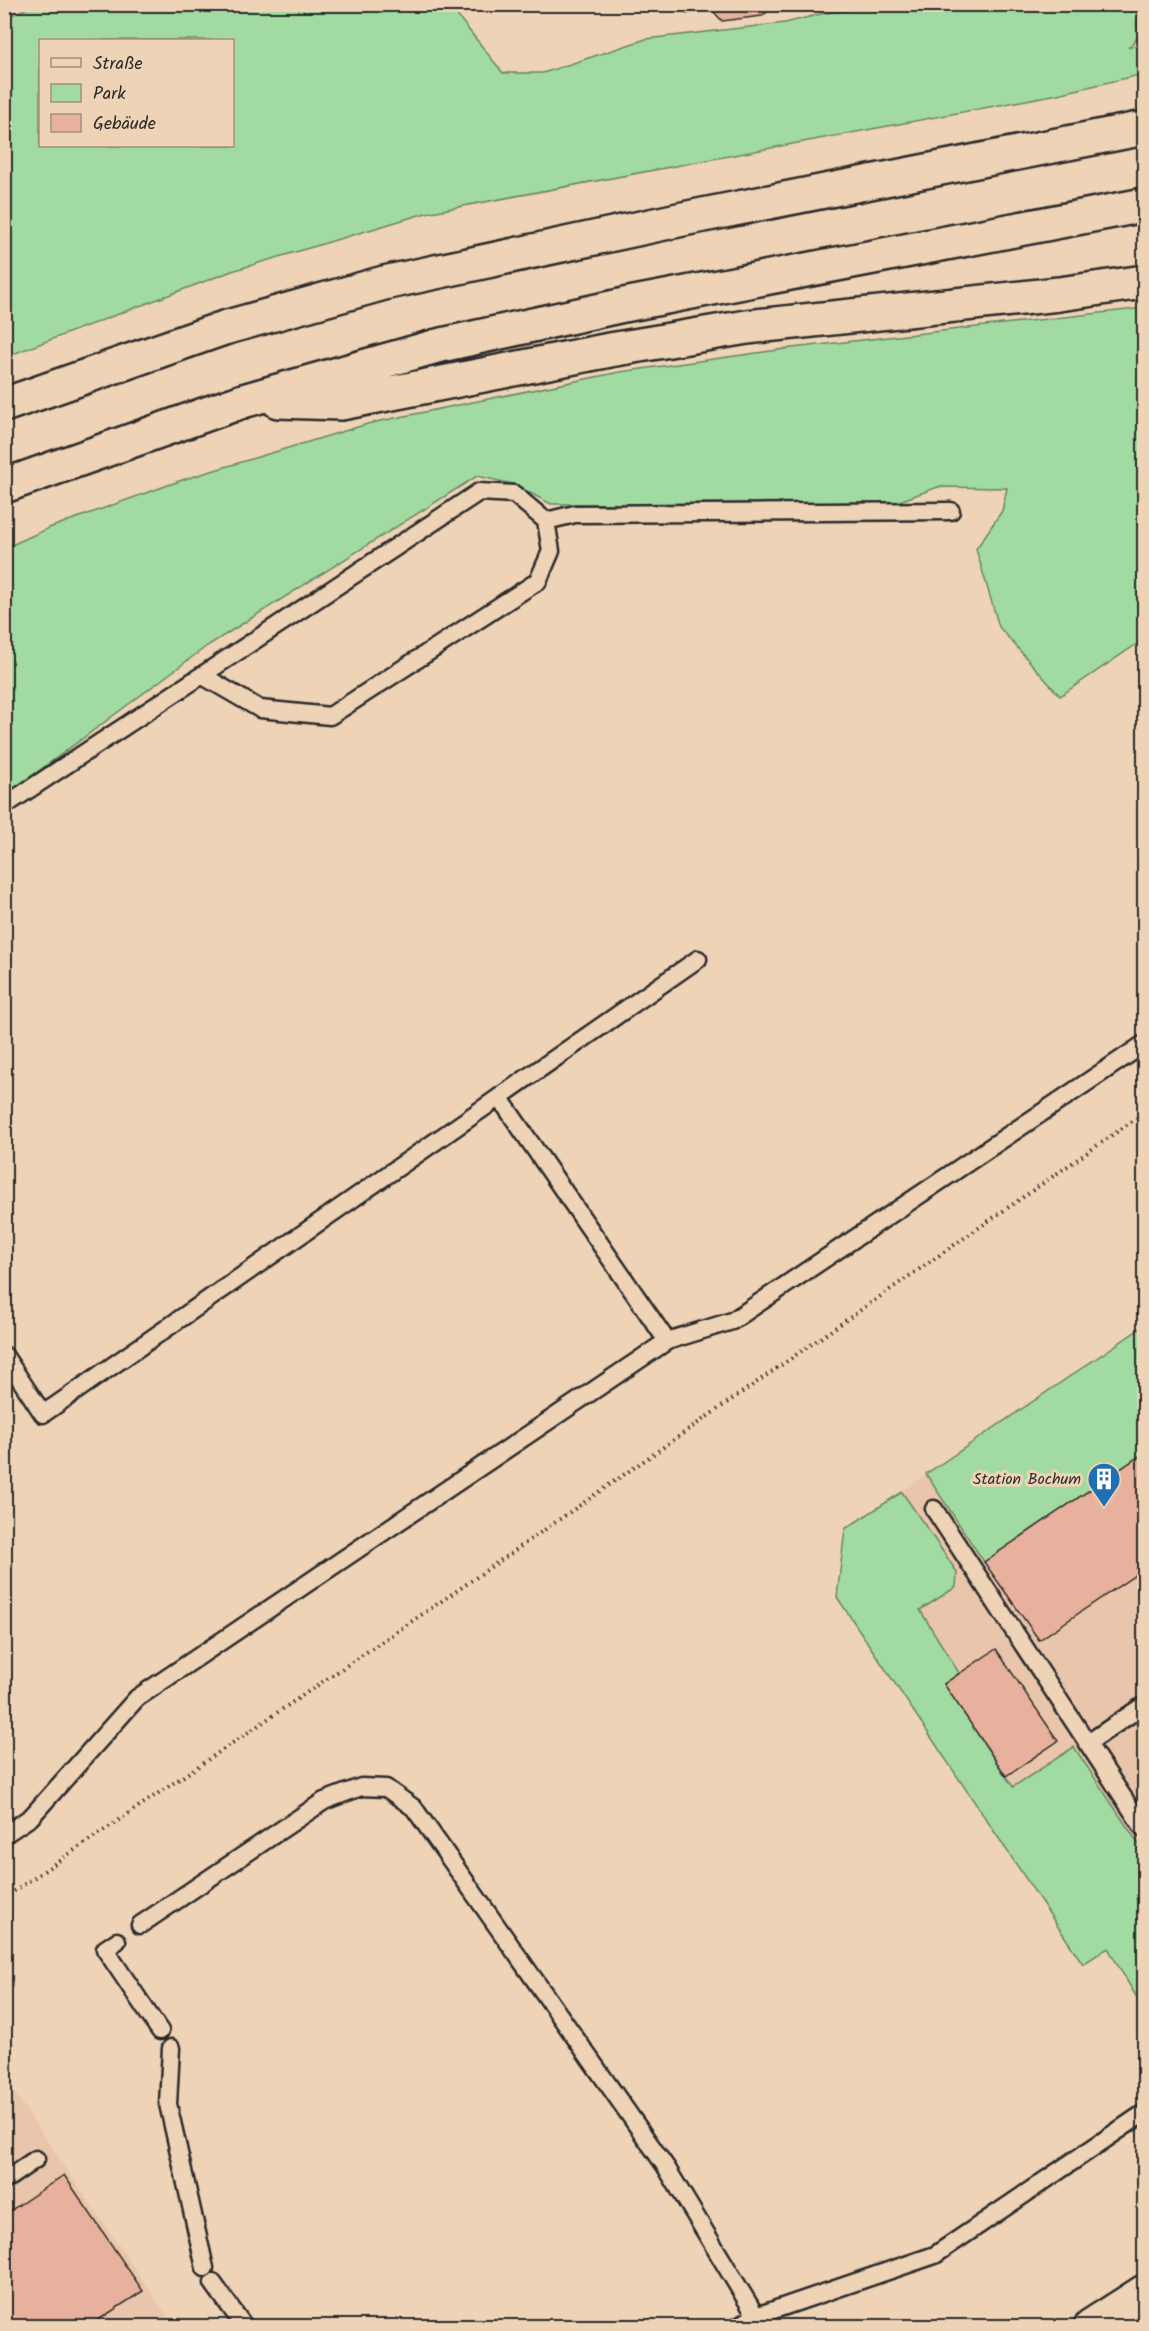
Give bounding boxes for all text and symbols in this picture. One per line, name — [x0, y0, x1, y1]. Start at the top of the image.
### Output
legend — [39, 39, 234, 147]
text: Straße — [93, 50, 143, 79]
text: Park — [93, 80, 126, 109]
text: Gebäude — [93, 110, 156, 139]
building icon: Station Bochum — [1086, 1461, 1122, 1508]
place label: Station Bochum — [973, 1467, 1081, 1492]

